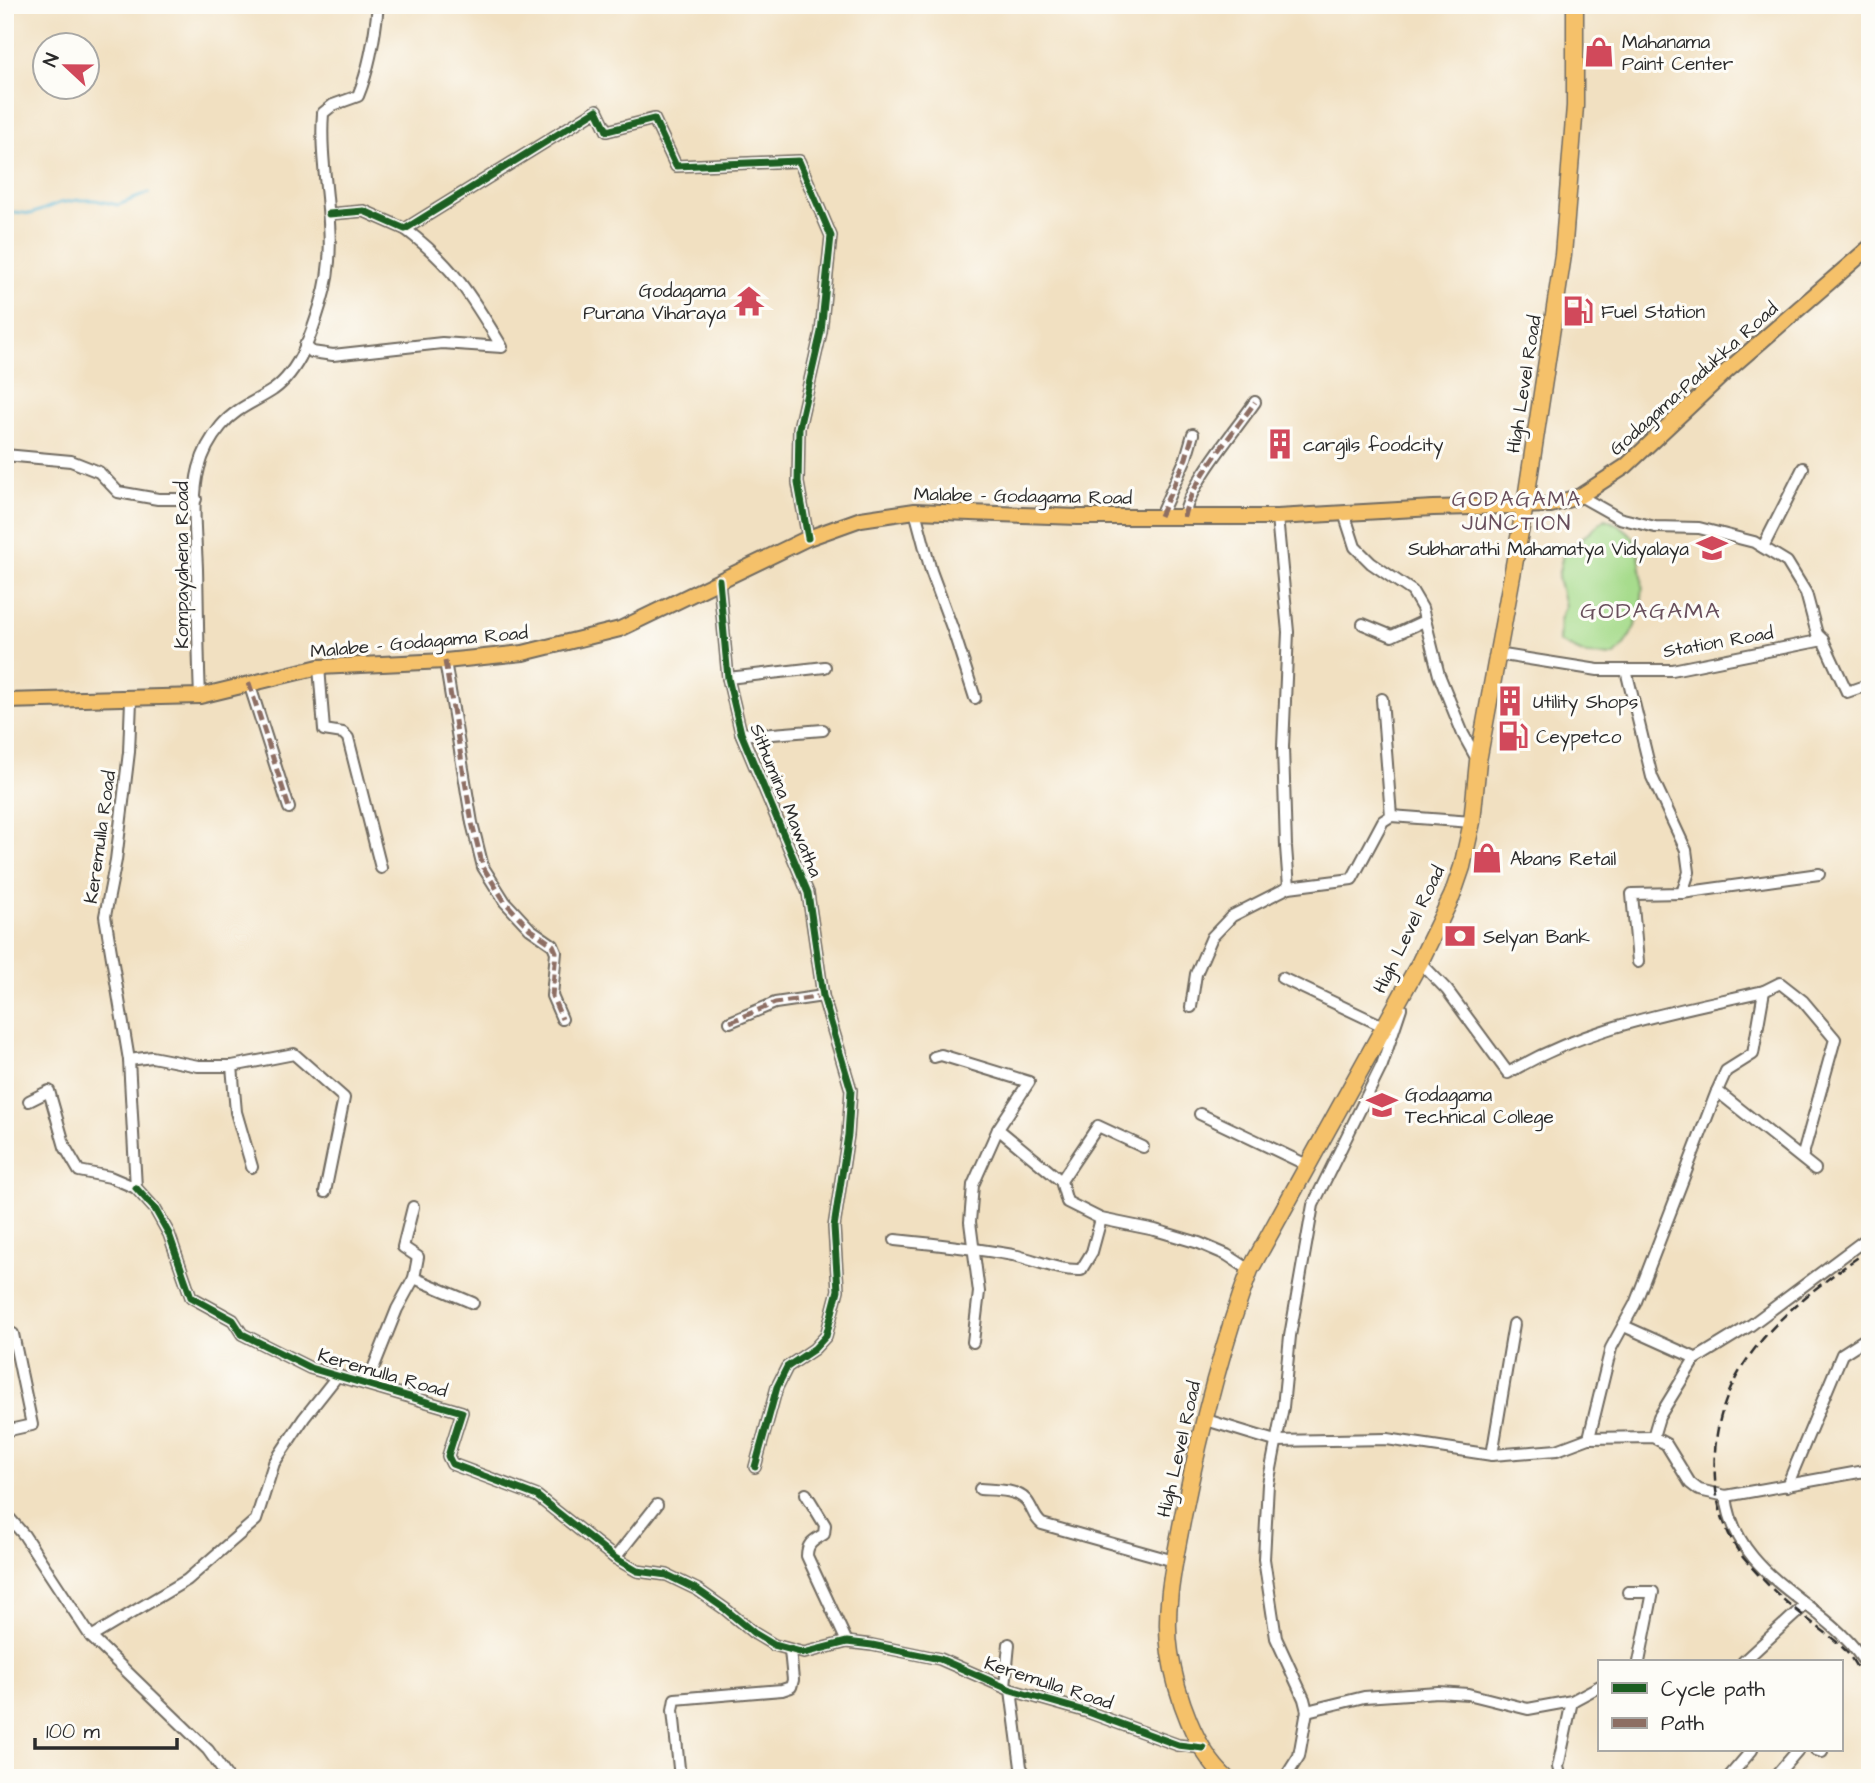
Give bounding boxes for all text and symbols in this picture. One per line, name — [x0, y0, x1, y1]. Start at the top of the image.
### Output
place label: Mahanama Paint Center — [1622, 29, 1734, 78]
north arrow — [32, 32, 102, 102]
shop icon: Mahanama Paint Center — [1582, 35, 1616, 69]
text: N — [37, 50, 66, 71]
place label: Godagama Purana Viharaya — [583, 278, 726, 328]
temple icon: Godagama Purana Viharaya — [732, 284, 766, 318]
fuel station icon: Fuel Station — [1561, 294, 1595, 328]
street label: Godagama-Padukka Road — [1604, 296, 1785, 463]
place label: Fuel Station — [1601, 299, 1705, 326]
street label: High Level Road — [1500, 313, 1550, 455]
building icon: cargils foodcity — [1263, 427, 1297, 461]
place label: cargils foodcity — [1303, 432, 1444, 460]
street label: Kompayahena Road — [169, 481, 197, 649]
street label: Malabe - Godagama Road — [913, 481, 1133, 513]
district label: GODAGAMA JUNCTION — [1452, 485, 1582, 538]
school or university icon: Subharathi Mahamatya Vidyalaya — [1695, 531, 1729, 565]
place label: Subharathi Mahamatya Vidyalaya — [1408, 536, 1689, 564]
district label: GODAGAMA — [1580, 595, 1722, 627]
street label: Station Road — [1661, 619, 1776, 665]
street label: Malabe - Godagama Road — [309, 620, 529, 666]
building icon: Utility Shops — [1493, 684, 1527, 718]
place label: Utility Shops — [1533, 689, 1638, 717]
fuel station icon: Ceypetco — [1496, 719, 1530, 753]
street label: Sithumina Mawatha — [742, 720, 829, 882]
place label: Ceypetco — [1536, 724, 1622, 752]
street label: Keremulla Road — [78, 769, 123, 905]
shop icon: Abans Retail — [1470, 841, 1504, 875]
place label: Abans Retail — [1510, 846, 1616, 873]
street label: High Level Road — [1367, 861, 1453, 998]
bank icon: Selyan Bank — [1443, 919, 1477, 953]
place label: Selyan Bank — [1483, 924, 1590, 952]
place label: Godagama Technical College — [1405, 1082, 1554, 1132]
school or university icon: Godagama Technical College — [1365, 1088, 1399, 1122]
street label: Keremulla Road — [315, 1342, 451, 1405]
street label: High Level Road — [1151, 1378, 1209, 1520]
street label: Keremulla Road — [981, 1650, 1117, 1717]
legend — [1598, 1660, 1843, 1752]
text: Cycle path — [1661, 1675, 1766, 1706]
scale bar — [35, 1706, 177, 1750]
text: Path — [1661, 1709, 1705, 1738]
text: 100 m — [46, 1717, 101, 1746]

